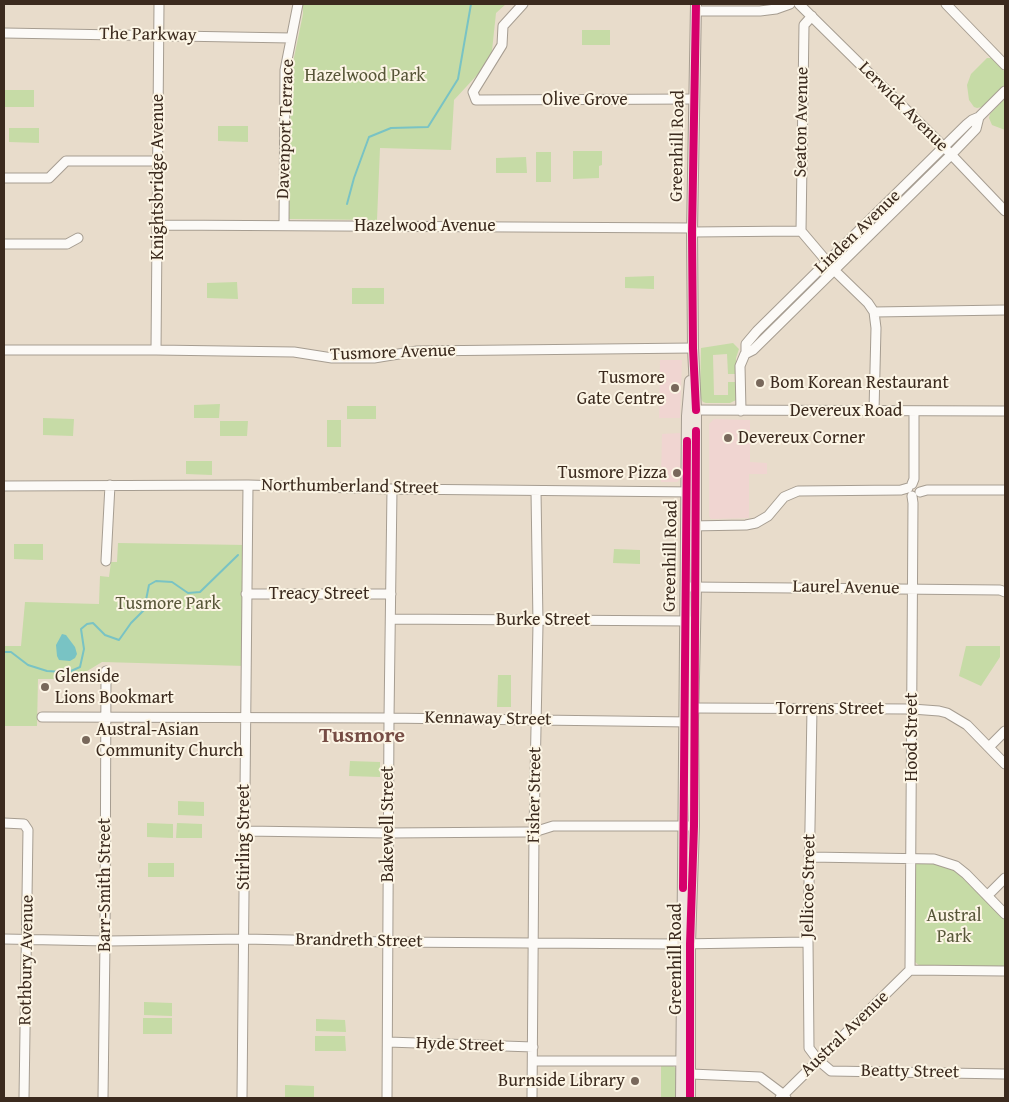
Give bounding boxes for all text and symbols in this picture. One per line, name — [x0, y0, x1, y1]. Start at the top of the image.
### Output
street label: The Parkway — [99, 23, 197, 47]
street label: Lerwick Avenue — [853, 57, 953, 157]
street label: Davenport Terrace — [273, 59, 299, 199]
park label: Hazelwood Park — [304, 65, 426, 87]
street label: Seaton Avenue — [790, 66, 814, 178]
street label: Olive Grove — [542, 89, 628, 111]
street label: Greenhill Road — [666, 90, 690, 202]
street label: Knightsbridge Avenue — [147, 94, 169, 260]
street label: Linden Avenue — [810, 186, 906, 278]
street label: Hazelwood Avenue — [354, 215, 496, 237]
street label: Tusmore Avenue — [330, 340, 456, 366]
place label: Tusmore Gate Centre — [577, 367, 665, 409]
place label: Bom Korean Restaurant — [770, 372, 949, 394]
marker: Bom Korean Restaurant — [754, 377, 766, 389]
marker: Tusmore Gate Centre — [669, 382, 681, 394]
street label: Devereux Road — [790, 400, 902, 422]
place label: Devereux Corner — [738, 427, 865, 449]
marker: Devereux Corner — [722, 432, 734, 444]
place label: Tusmore Pizza — [558, 462, 667, 484]
marker: Tusmore Pizza — [671, 467, 683, 479]
street label: Northumberland Street — [261, 475, 439, 499]
street label: Greenhill Road — [659, 500, 683, 612]
street label: Laurel Avenue — [792, 576, 900, 600]
street label: Treacy Street — [269, 583, 369, 605]
park label: Tusmore Park — [115, 593, 221, 615]
street label: Burke Street — [496, 609, 590, 631]
place label: Glenside Lions Bookmart — [55, 666, 174, 709]
marker: Glenside Lions Bookmart — [39, 681, 51, 693]
street label: Hood Street — [901, 692, 923, 782]
street label: Torrens Street — [776, 698, 884, 720]
street label: Kennaway Street — [424, 707, 552, 731]
place label: Austral-Asian Community Church — [96, 719, 243, 762]
district label: Tusmore — [319, 723, 405, 749]
marker: Austral-Asian Community Church — [80, 734, 92, 746]
street label: Fisher Street — [523, 747, 547, 843]
street label: Bakewell Street — [377, 766, 399, 882]
street label: Stirling Street — [233, 784, 255, 890]
street label: Barr-Smith Street — [94, 818, 116, 952]
street label: Jellicoe Street — [797, 834, 821, 938]
street label: Rothbury Avenue — [15, 894, 39, 1026]
street label: Greenhill Road — [665, 903, 687, 1015]
park label: Austral Park — [927, 905, 981, 948]
street label: Brandreth Street — [295, 929, 423, 953]
street label: Austral Avenue — [796, 987, 894, 1081]
street label: Hyde Street — [415, 1033, 505, 1057]
street label: Beatty Street — [861, 1060, 959, 1084]
place label: Burnside Library — [498, 1070, 625, 1092]
marker: Burnside Library — [629, 1075, 641, 1087]

